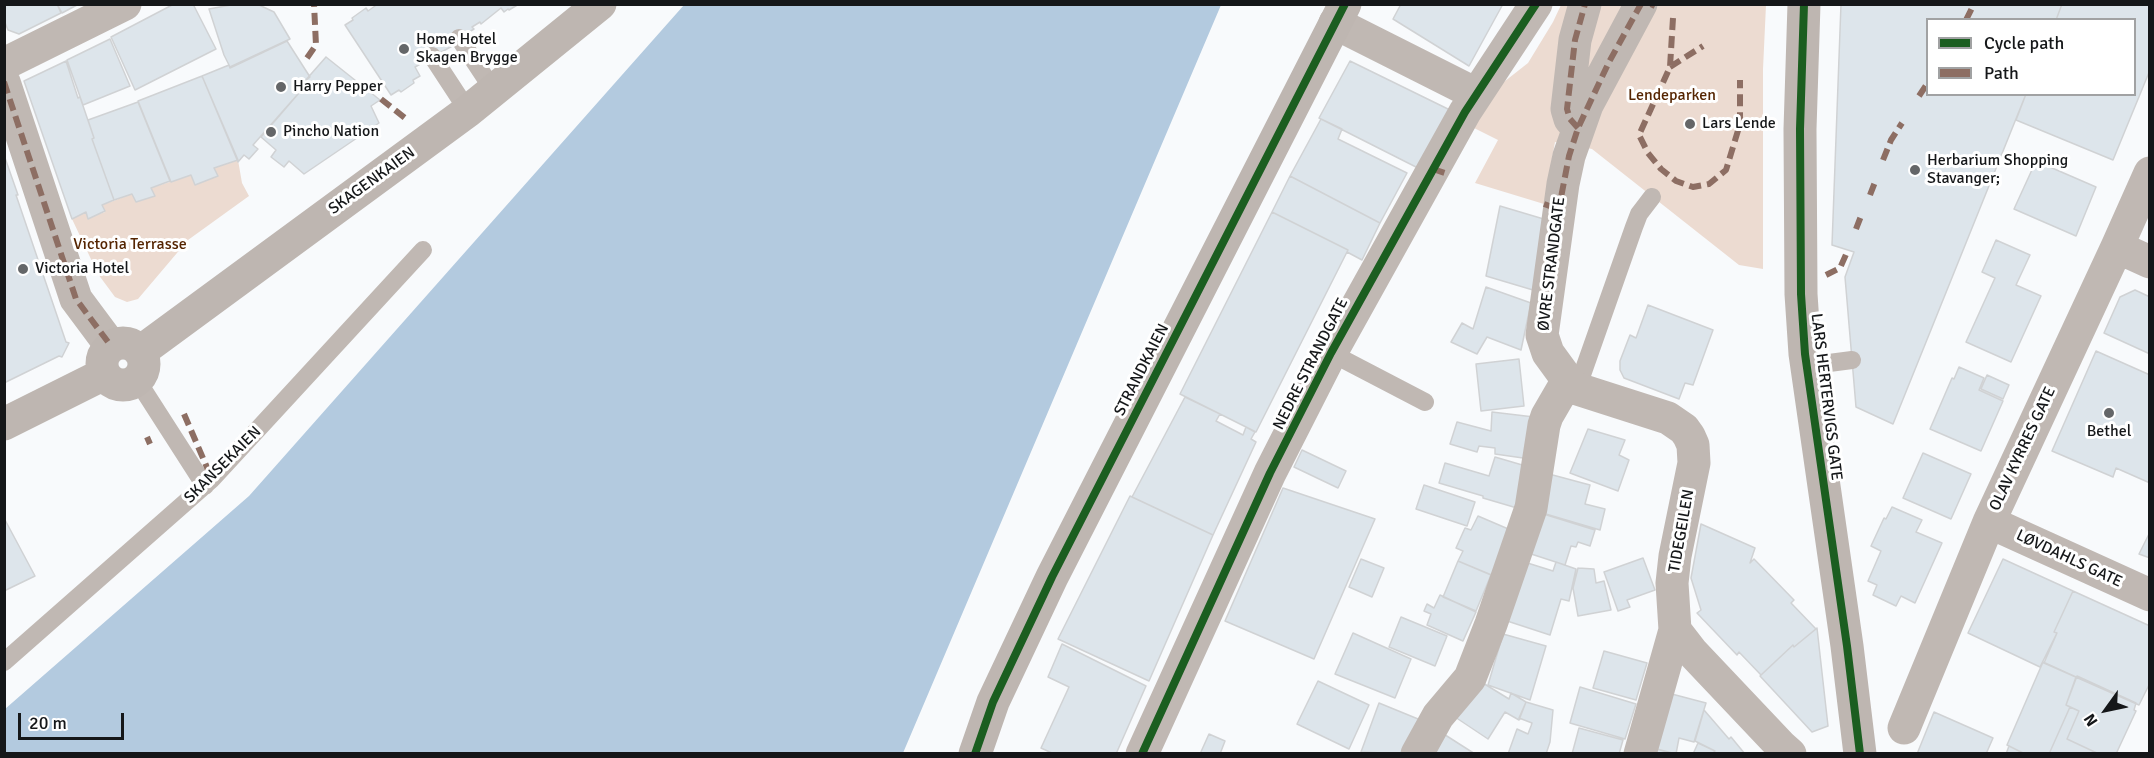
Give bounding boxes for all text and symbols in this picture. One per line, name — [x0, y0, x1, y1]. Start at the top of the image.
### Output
legend — [1926, 18, 2136, 96]
place label: Home Hotel Skagen Brygge — [416, 30, 518, 68]
text: Cycle path — [1984, 32, 2064, 54]
marker: Home Hotel Skagen Brygge — [397, 42, 411, 56]
text: Path — [1984, 62, 2019, 84]
place label: Harry Pepper — [293, 77, 383, 97]
marker: Harry Pepper — [274, 80, 288, 94]
park label: Lendeparken — [1628, 86, 1716, 106]
place label: Lars Lende — [1702, 114, 1776, 134]
marker: Lars Lende — [1683, 117, 1697, 131]
place label: Pincho Nation — [283, 122, 379, 142]
marker: Pincho Nation — [264, 125, 278, 139]
street label: SKAGENKAIEN — [325, 143, 419, 219]
place label: Herbarium Shopping Stavanger; — [1927, 151, 2068, 189]
marker: Herbarium Shopping Stavanger; — [1908, 163, 1922, 177]
street label: ØVRE STRANDGATE — [1534, 196, 1570, 332]
park label: Victoria Terrasse — [73, 235, 187, 255]
place label: Victoria Hotel — [35, 259, 129, 279]
marker: Victoria Hotel — [16, 262, 30, 276]
street label: NEDRE STRANDGATE — [1269, 295, 1353, 433]
street label: LARS HERTERVIGS GATE — [1806, 312, 1846, 482]
street label: STRANDKAIEN — [1111, 321, 1173, 419]
street label: OLAV KYRRES GATE — [1986, 384, 2060, 514]
marker: Bethel — [2102, 406, 2116, 420]
place label: Bethel — [2087, 422, 2131, 442]
street label: SKANSEKAIEN — [181, 423, 265, 507]
street label: TIDEGEILEN — [1665, 488, 1699, 574]
street label: LØVDAHLS GATE — [2013, 526, 2125, 592]
north arrow — [2076, 680, 2136, 740]
scale bar — [21, 701, 128, 739]
text: N — [2079, 710, 2102, 730]
text: 20 m — [29, 712, 67, 734]

